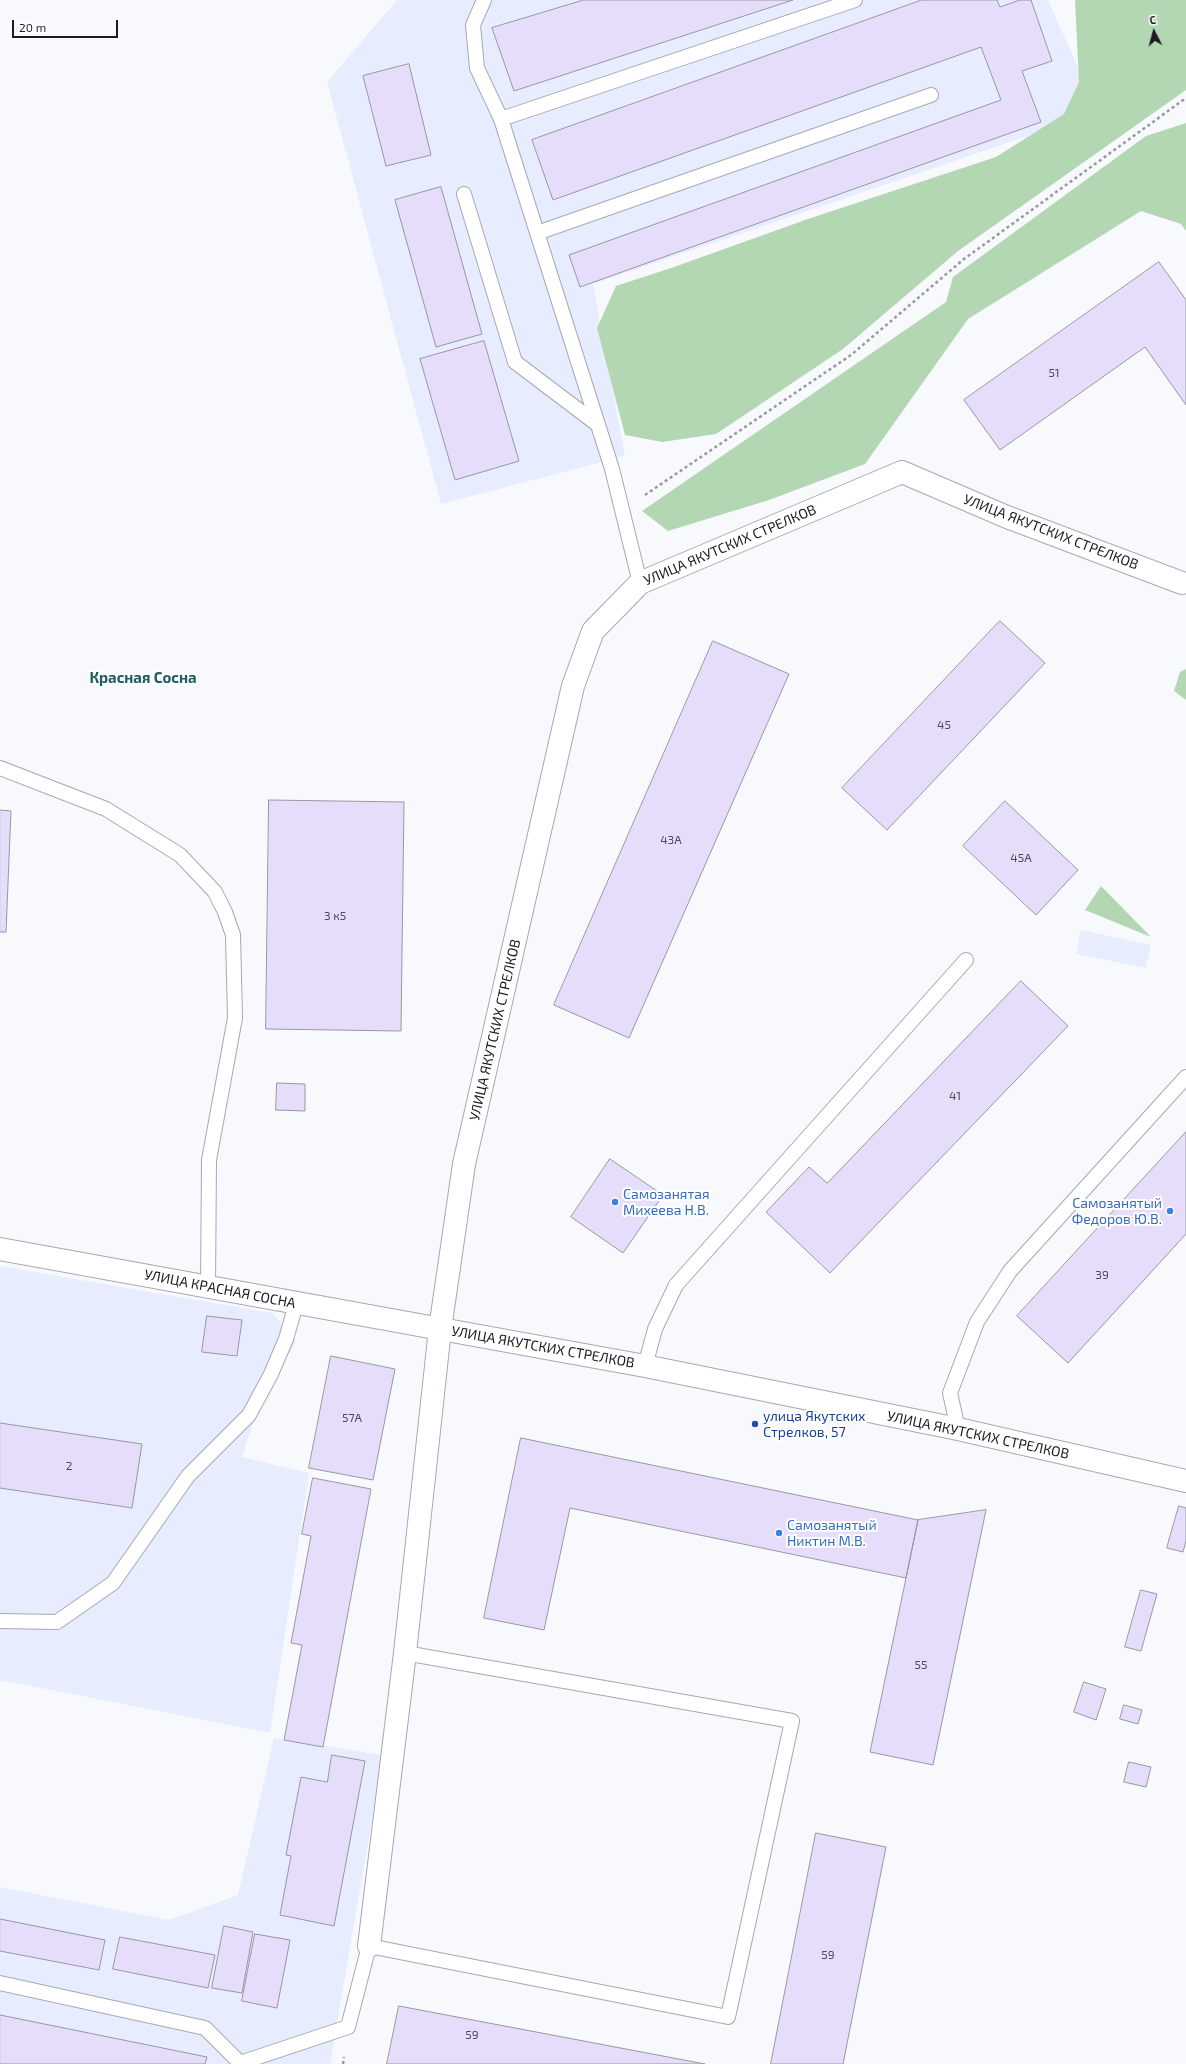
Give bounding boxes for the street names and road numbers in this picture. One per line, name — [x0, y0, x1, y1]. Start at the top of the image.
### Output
street label: УЛИЦА ЯКУТСКИХ СТРЕЛКОВ — [961, 491, 1141, 573]
street label: УЛИЦА ЯКУТСКИХ СТРЕЛКОВ — [641, 501, 819, 589]
street label: УЛИЦА ЯКУТСКИХ СТРЕЛКОВ — [466, 938, 524, 1122]
street label: УЛИЦА КРАСНАЯ СОСНА — [143, 1266, 297, 1312]
street label: УЛИЦА ЯКУТСКИХ СТРЕЛКОВ — [450, 1323, 636, 1371]
street label: УЛИЦА ЯКУТСКИХ СТРЕЛКОВ — [885, 1407, 1071, 1463]

